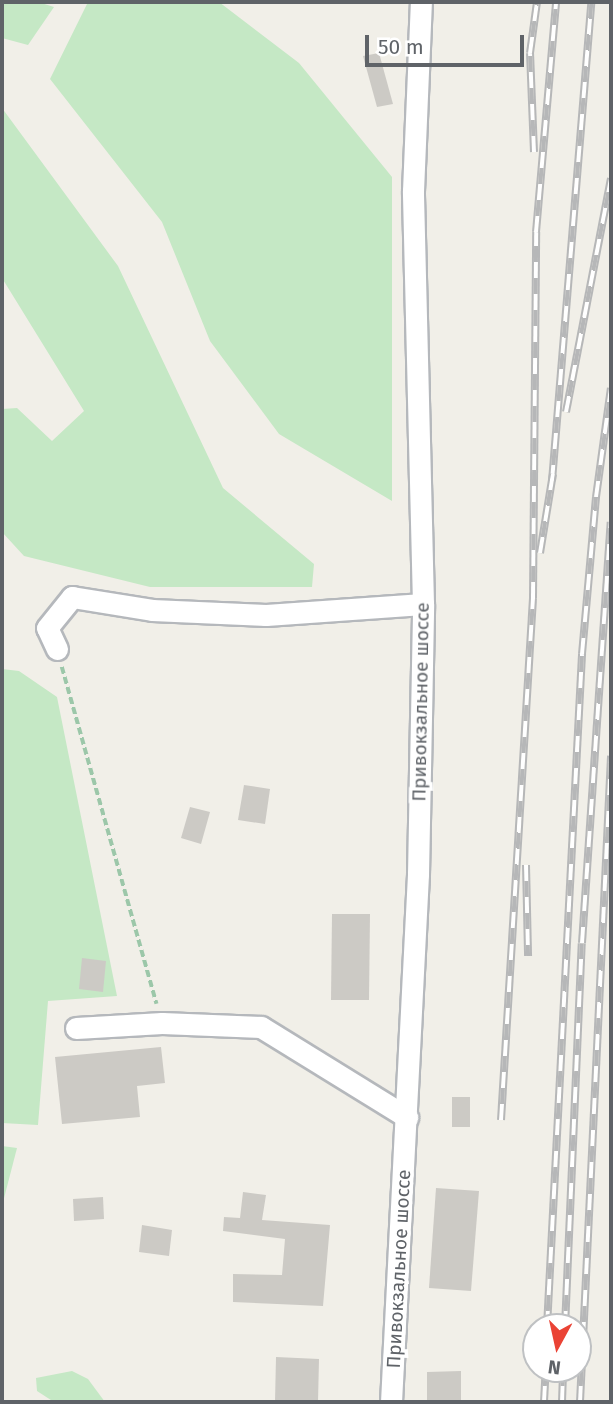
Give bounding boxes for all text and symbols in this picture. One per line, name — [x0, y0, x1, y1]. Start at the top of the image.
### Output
scale bar — [368, 21, 527, 65]
text: 50 m — [378, 34, 424, 60]
street label: Привокзальное шоссе — [408, 602, 434, 802]
street label: Привокзальное шоссе — [382, 1169, 416, 1369]
north arrow — [522, 1313, 592, 1383]
text: N — [546, 1355, 562, 1380]

